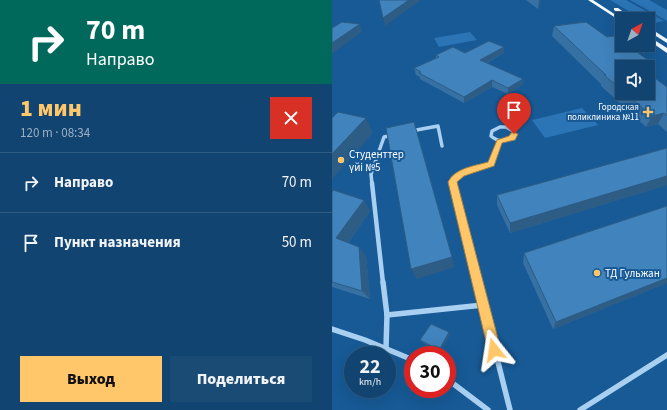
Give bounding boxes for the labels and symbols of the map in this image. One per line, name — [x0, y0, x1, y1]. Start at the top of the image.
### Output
north arrow — [615, 12, 655, 52]
pin — [497, 93, 531, 134]
place label: Городская поликлиника №11 — [567, 101, 639, 124]
marker: Городская поликлиника №11 — [642, 106, 654, 118]
place label: Студенттер үйі №5 — [349, 147, 404, 175]
marker: Студенттер үйі №5 — [336, 155, 346, 165]
place label: ТД Гульжан — [605, 266, 660, 281]
marker: ТД Гульжан — [592, 268, 602, 278]
position arrow — [473, 329, 515, 371]
speed limit sign: 30 — [404, 346, 456, 398]

